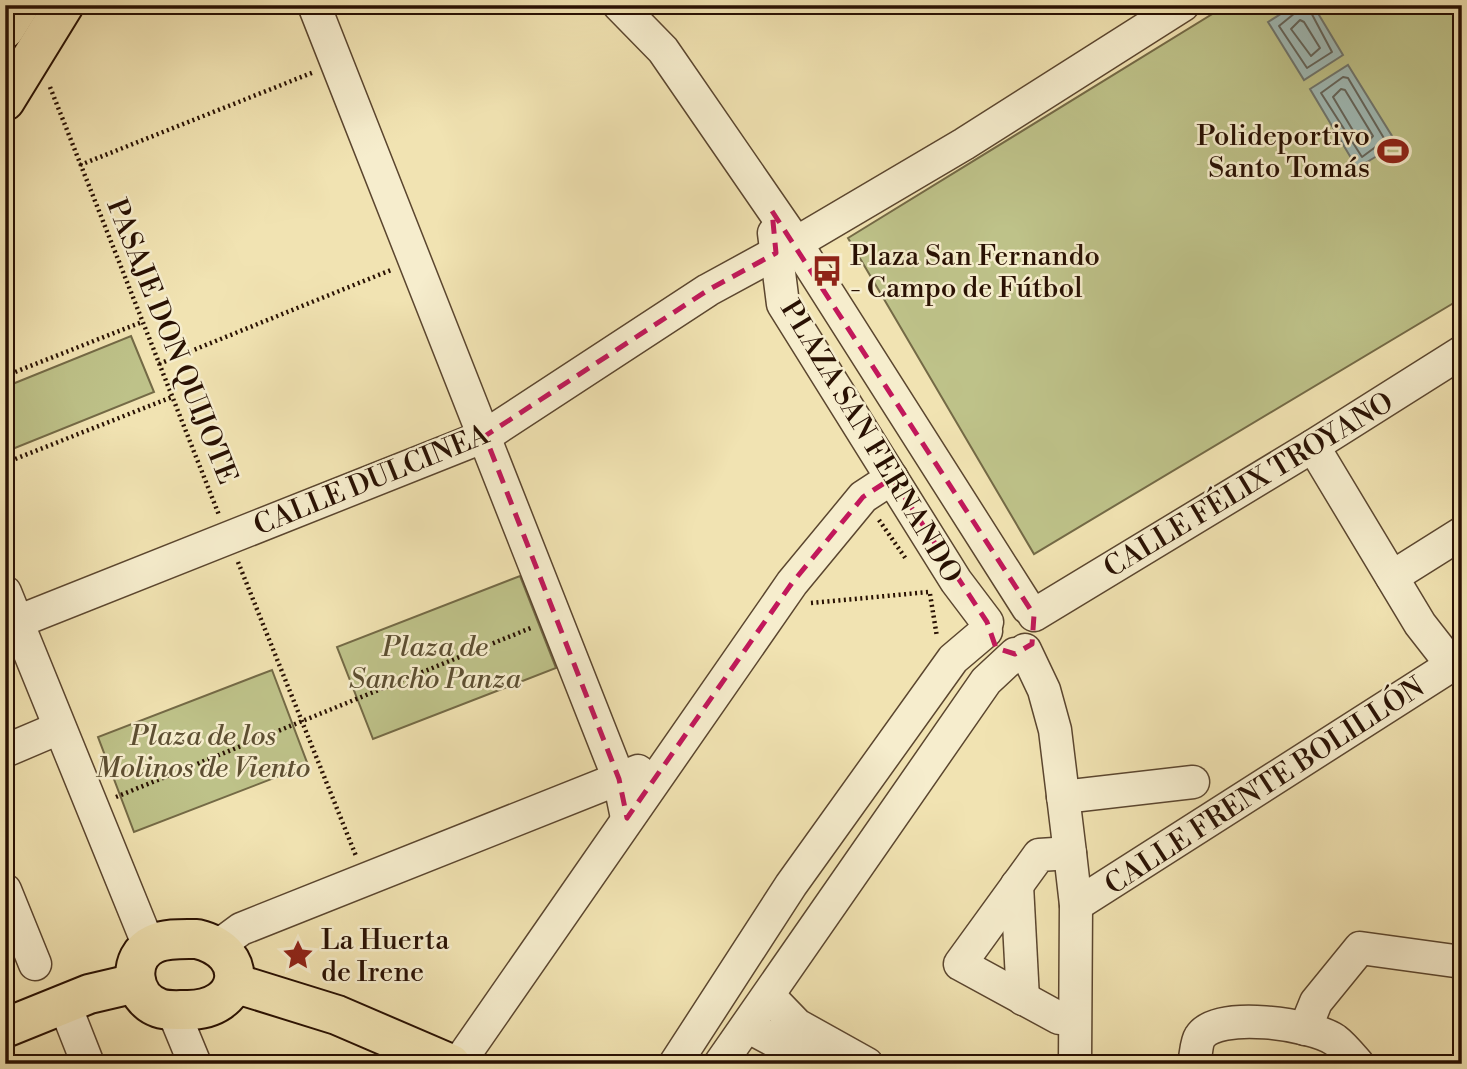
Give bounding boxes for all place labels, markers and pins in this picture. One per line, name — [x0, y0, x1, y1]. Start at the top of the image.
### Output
place label: Polideportivo Santo Tomás — [1196, 119, 1370, 186]
sports icon: Polideportivo Santo Tomás — [1376, 134, 1410, 168]
place label: Plaza San Fernando - Campo de Fútbol — [850, 239, 1100, 306]
bus stop icon: Plaza San Fernando - Campo de Fútbol — [810, 254, 844, 288]
place label: La Huerta de Irene — [321, 923, 450, 990]
place icon: La Huerta de Irene — [281, 938, 315, 972]

